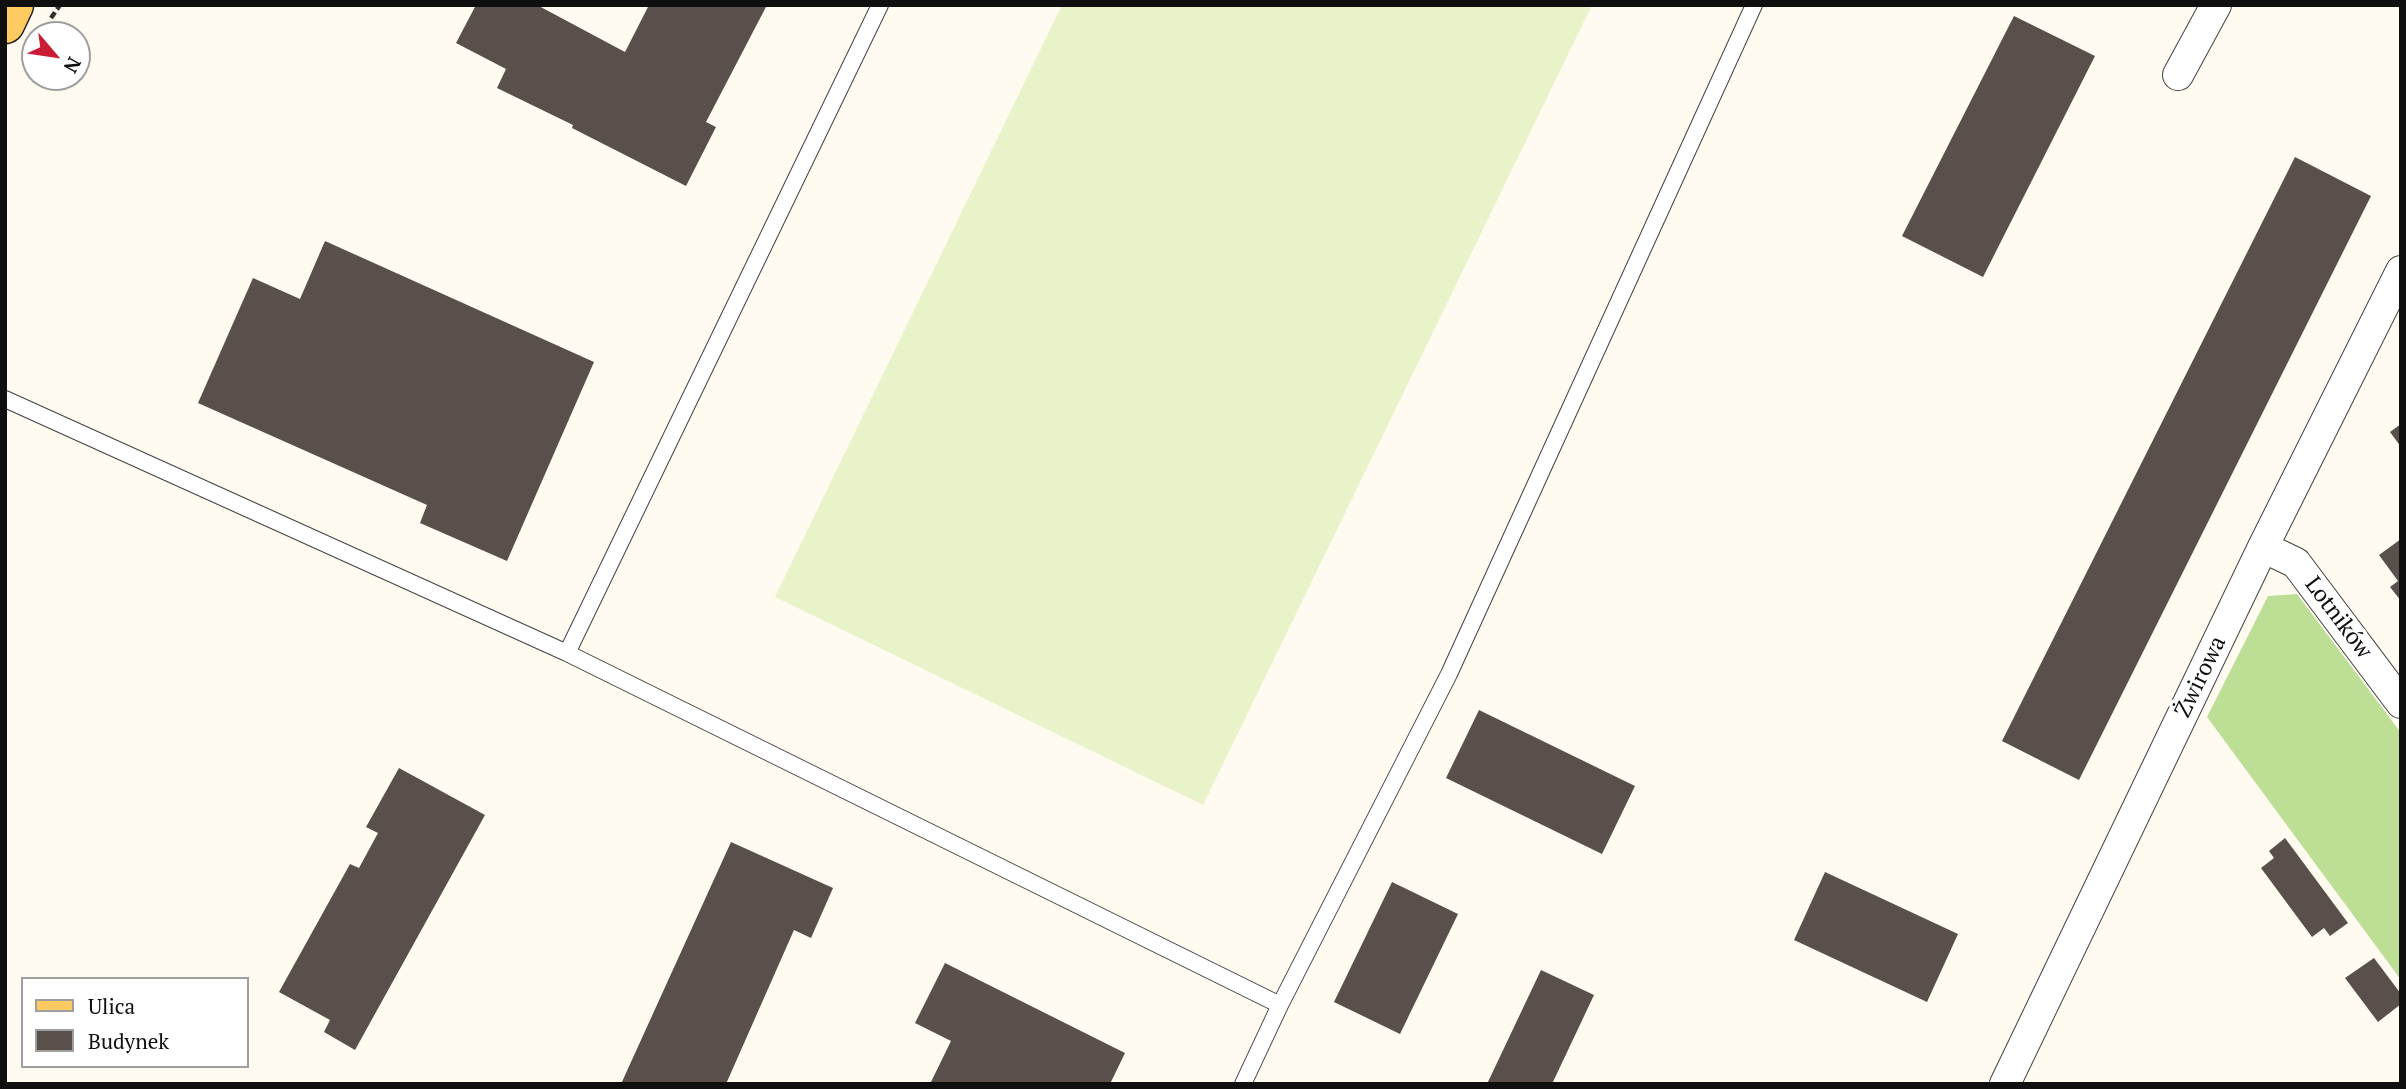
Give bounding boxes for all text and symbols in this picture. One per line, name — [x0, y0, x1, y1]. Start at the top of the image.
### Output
north arrow — [21, 21, 91, 91]
text: N — [59, 53, 87, 78]
street label: Lotników — [2298, 572, 2378, 664]
street label: Żwirowa — [2170, 632, 2232, 722]
legend — [21, 977, 248, 1068]
text: Ulica — [88, 992, 135, 1020]
text: Budynek — [88, 1027, 169, 1055]

